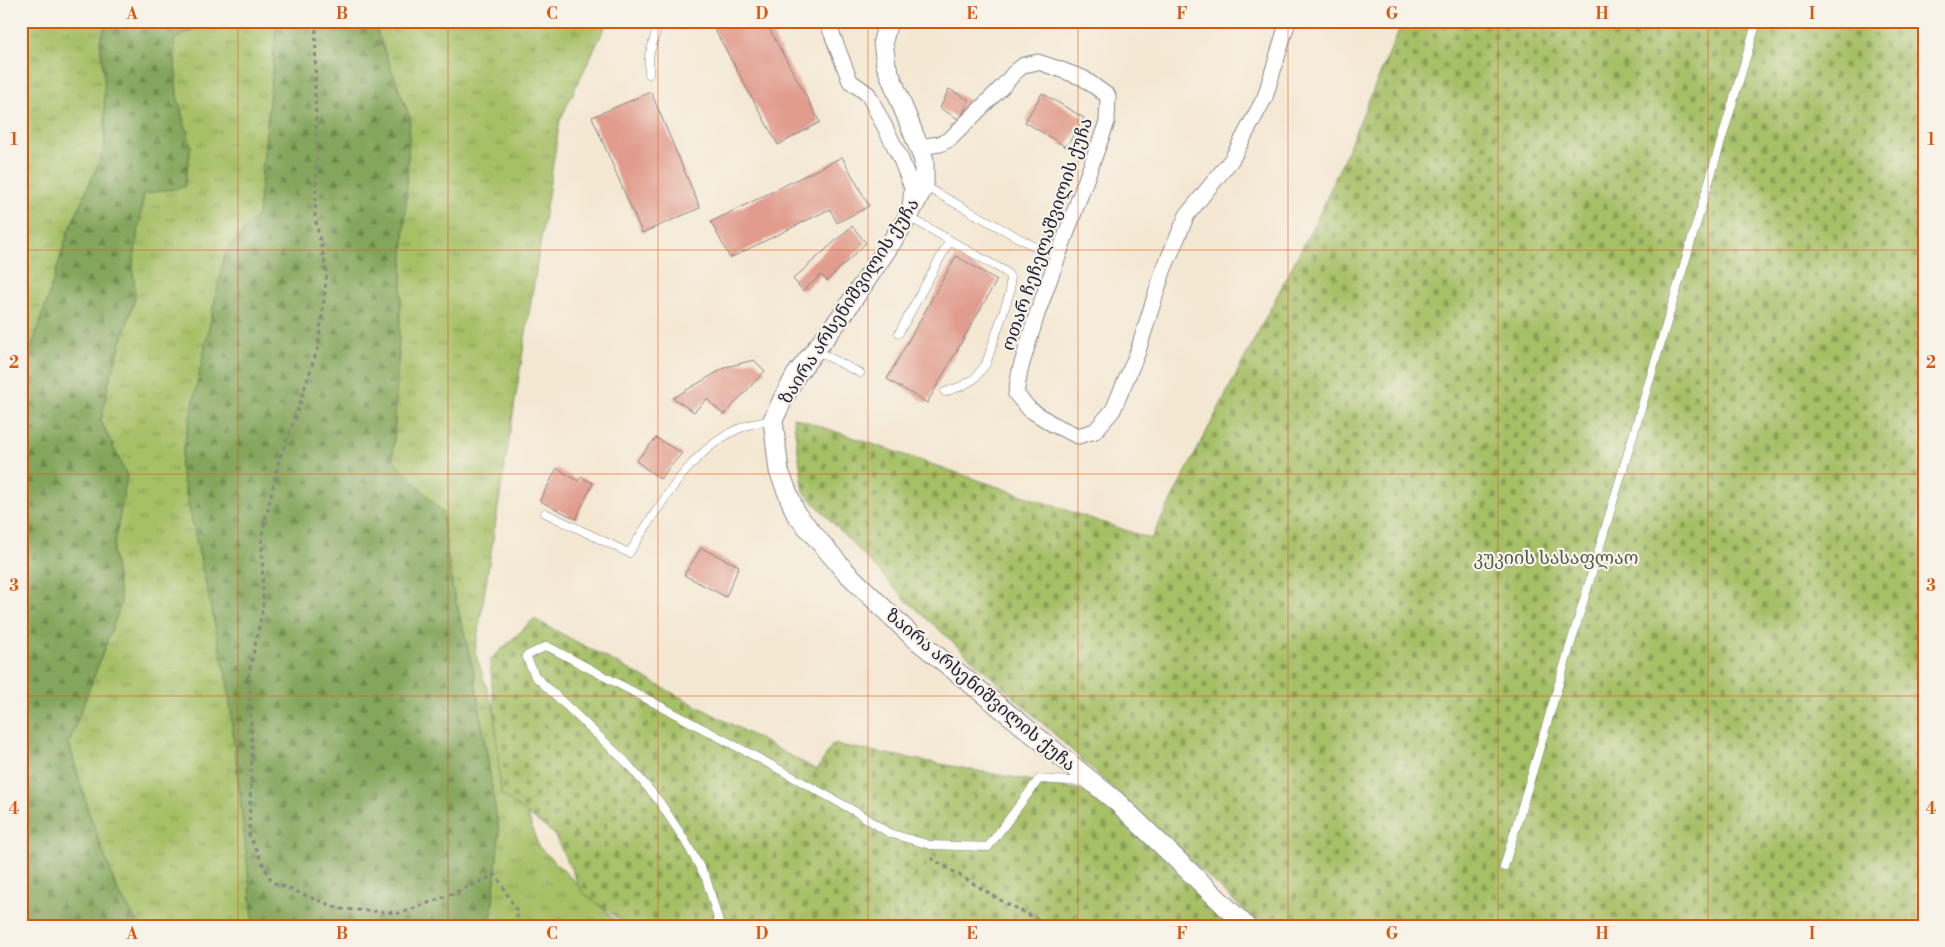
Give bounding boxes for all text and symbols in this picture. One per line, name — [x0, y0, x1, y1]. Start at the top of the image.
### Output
text: A — [125, 4, 138, 24]
text: B — [336, 4, 348, 24]
text: C — [546, 4, 558, 24]
text: D — [756, 4, 769, 24]
text: E — [966, 4, 978, 24]
text: F — [1176, 4, 1188, 24]
text: G — [1386, 4, 1399, 24]
text: H — [1595, 4, 1609, 24]
text: I — [1809, 4, 1815, 24]
street label: ოთარ ჩეჩელაშვილის ქუჩა — [997, 115, 1098, 354]
text: 1 — [10, 130, 18, 150]
text: 1 — [1927, 130, 1935, 150]
street label: ზაირა არსენიშვილის ქუჩა — [774, 194, 925, 409]
text: 2 — [9, 353, 19, 373]
text: 2 — [1926, 353, 1936, 373]
park label: კუკიის სასაფლაო — [1474, 547, 1638, 570]
text: 3 — [9, 576, 19, 596]
text: 3 — [1926, 576, 1936, 596]
street label: ზაირა არსენიშვილის ქუჩა — [881, 604, 1080, 777]
text: 4 — [9, 799, 20, 819]
text: 4 — [1926, 799, 1937, 819]
text: A — [125, 924, 138, 944]
text: B — [336, 924, 348, 944]
text: C — [546, 924, 558, 944]
text: D — [756, 924, 769, 944]
text: E — [966, 924, 978, 944]
text: F — [1176, 924, 1188, 944]
text: G — [1386, 924, 1399, 944]
text: H — [1595, 924, 1609, 944]
text: I — [1809, 924, 1815, 944]

